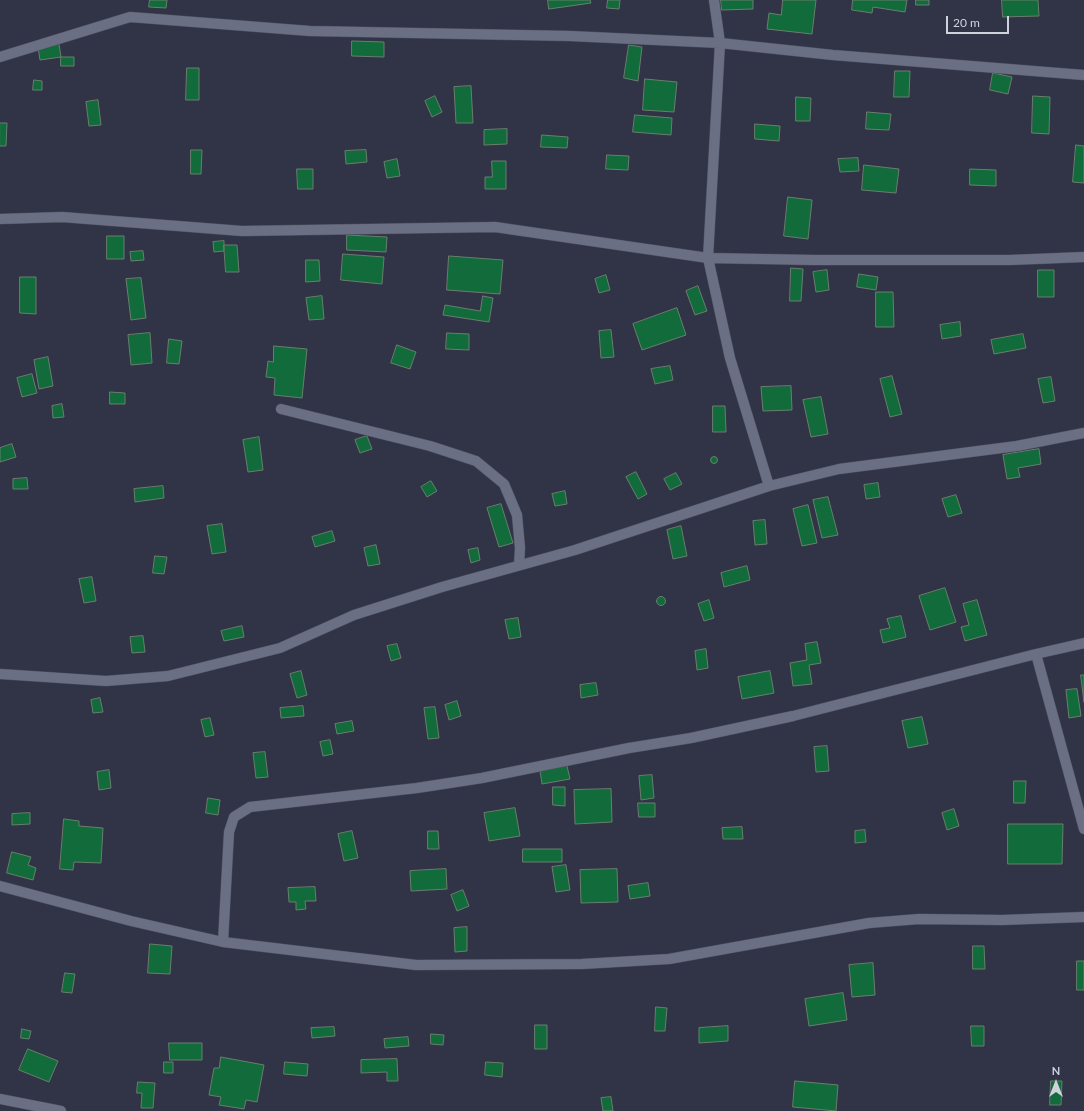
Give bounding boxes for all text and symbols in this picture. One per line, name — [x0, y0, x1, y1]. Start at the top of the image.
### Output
scale bar — [948, 8, 1011, 34]
text: 20 m — [953, 15, 980, 30]
north arrow — [1036, 1063, 1076, 1103]
text: N — [1052, 1064, 1060, 1077]

